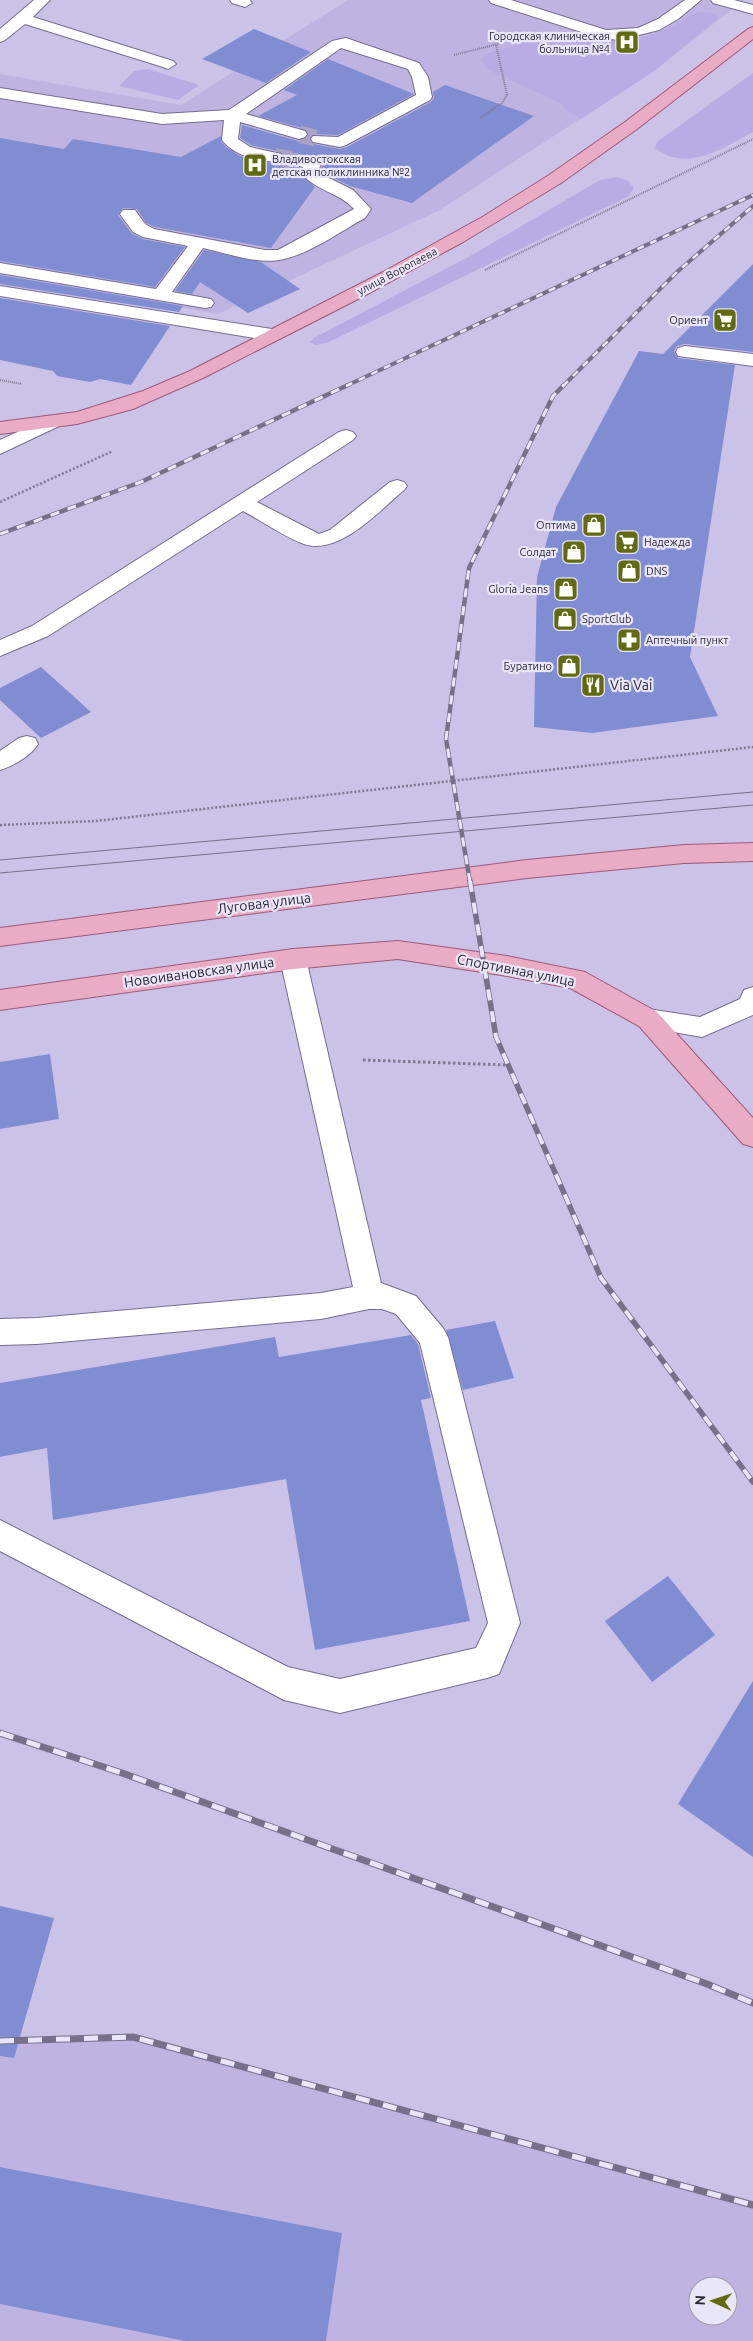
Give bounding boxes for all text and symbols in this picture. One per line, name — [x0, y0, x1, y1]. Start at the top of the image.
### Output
hospital icon: Городская клиническая больница №4 — [614, 29, 640, 55]
place label: Городская клиническая больница №4 — [489, 30, 610, 55]
hospital icon: Владивостокская детская поликлинника №2 — [242, 152, 268, 178]
place label: Владивостокская детская поликлинника №2 — [272, 153, 410, 178]
street label: улица Воропаева — [355, 245, 439, 297]
supermarket icon: Ориент — [712, 307, 738, 333]
place label: Ориент — [669, 314, 708, 326]
shop icon: Оптима — [581, 512, 607, 538]
place label: Оптима — [536, 519, 576, 531]
supermarket icon: Надежда — [614, 529, 640, 555]
place label: Надежда — [644, 536, 690, 548]
shop icon: Солдат — [561, 539, 587, 565]
place label: Солдат — [519, 546, 556, 558]
shop icon: DNS — [616, 558, 642, 584]
place label: DNS — [646, 565, 668, 577]
shop icon: Gloria Jeans — [553, 576, 579, 602]
place label: Gloria Jeans — [488, 583, 548, 595]
shop icon: SportClub — [552, 606, 578, 632]
place label: SportClub — [582, 613, 631, 625]
pharmacy icon: Аптечный пункт — [616, 627, 642, 653]
place label: Аптечный пункт — [646, 634, 729, 646]
shop icon: Буратино — [556, 653, 582, 679]
place label: Буратино — [504, 660, 552, 672]
restaurant icon: Via Vai — [580, 672, 606, 698]
place label: Via Vai — [610, 677, 652, 693]
street label: Луговая улица — [216, 889, 312, 917]
street label: Спортивная улица — [456, 951, 576, 989]
street label: Новоивановская улица — [123, 954, 275, 990]
north arrow — [688, 2276, 738, 2326]
text: N — [692, 2295, 708, 2306]

